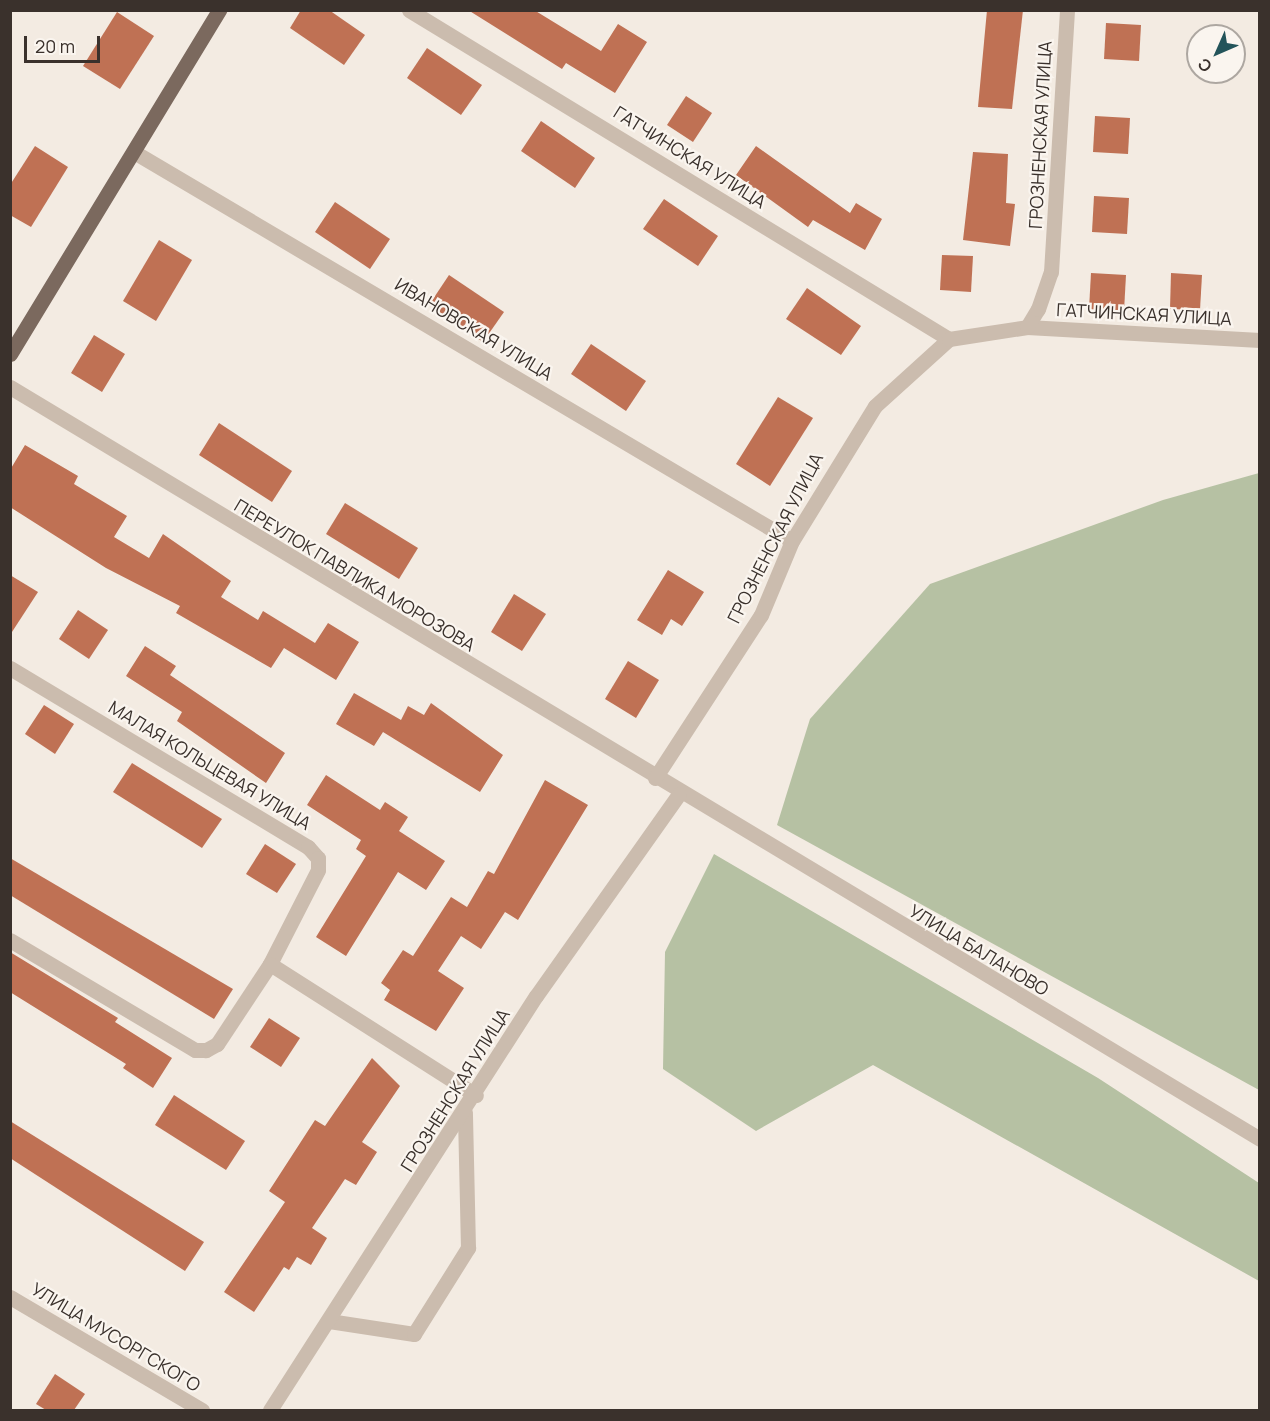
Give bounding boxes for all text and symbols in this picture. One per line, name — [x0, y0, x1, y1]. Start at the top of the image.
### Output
scale bar — [27, 24, 104, 62]
north arrow — [1186, 24, 1246, 84]
text: 20 m — [35, 34, 75, 58]
street label: ГРОЗНЕНСКАЯ УЛИЦА — [1024, 40, 1056, 230]
text: С — [1193, 53, 1217, 77]
street label: ГАТЧИНСКАЯ УЛИЦА — [610, 101, 770, 213]
street label: ИВАНОВСКАЯ УЛИЦА — [391, 273, 557, 385]
street label: ГАТЧИНСКАЯ УЛИЦА — [1056, 299, 1232, 329]
street label: ГРОЗНЕНСКАЯ УЛИЦА — [723, 449, 827, 627]
street label: ПЕРЕУЛОК ПАВЛИКА МОРОЗОВА — [231, 494, 479, 656]
street label: МАЛАЯ КОЛЬЦЕВАЯ УЛИЦА — [105, 696, 315, 834]
street label: УЛИЦА БАЛАНОВО — [905, 900, 1053, 1000]
street label: ГРОЗНЕНСКАЯ УЛИЦА — [396, 1004, 514, 1176]
street label: УЛИЦА МУСОРГСКОГО — [28, 1278, 204, 1396]

